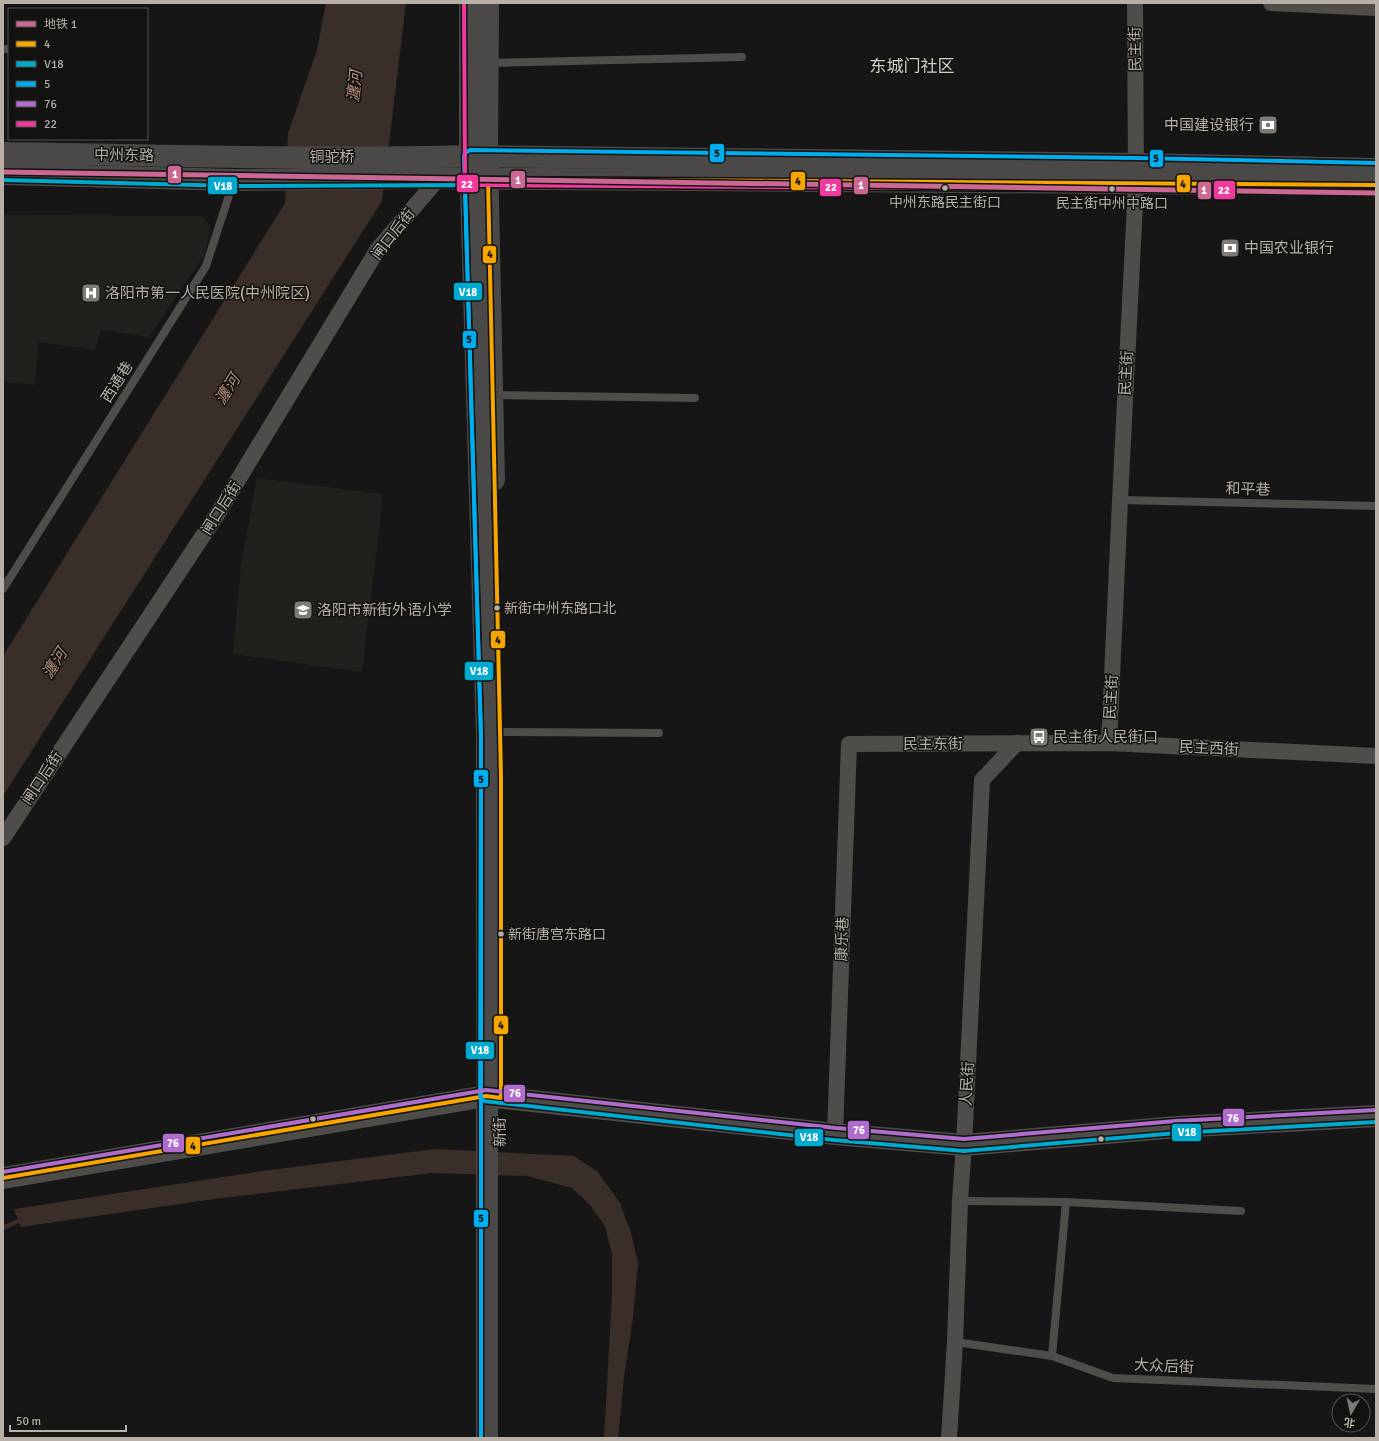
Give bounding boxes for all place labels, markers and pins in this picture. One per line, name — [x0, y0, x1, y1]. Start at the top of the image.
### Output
bank icon: 中国建设银行 — [1257, 114, 1279, 136]
place label: 中国建设银行 — [1164, 116, 1254, 134]
marker: 中州东路民主街口 — [940, 183, 950, 193]
marker: 民主街中州中路口 — [1107, 184, 1117, 194]
place label: 中州东路民主街口 — [889, 194, 1001, 211]
place label: 民主街中州中路口 — [1056, 195, 1168, 212]
bank icon: 中国农业银行 — [1219, 237, 1241, 259]
place label: 中国农业银行 — [1244, 239, 1334, 257]
hospital icon: 洛阳市第一人民医院(中州院区) — [80, 282, 102, 304]
place label: 洛阳市第一人民医院(中州院区) — [105, 284, 310, 302]
school or university icon: 洛阳市新街外语小学 — [292, 599, 314, 621]
place label: 新街中州东路口北 — [504, 600, 616, 617]
place label: 洛阳市新街外语小学 — [317, 601, 452, 619]
marker: 新街中州东路口北 — [492, 603, 502, 613]
bus stop icon: 民主街人民街口 — [1028, 726, 1050, 748]
place label: 民主街人民街口 — [1053, 728, 1158, 746]
place label: 新街唐宫东路口 — [508, 926, 606, 943]
marker: 新街唐宫东路口 — [496, 929, 506, 939]
unlabelled marker — [308, 1114, 318, 1124]
unlabelled marker — [1096, 1134, 1106, 1144]

